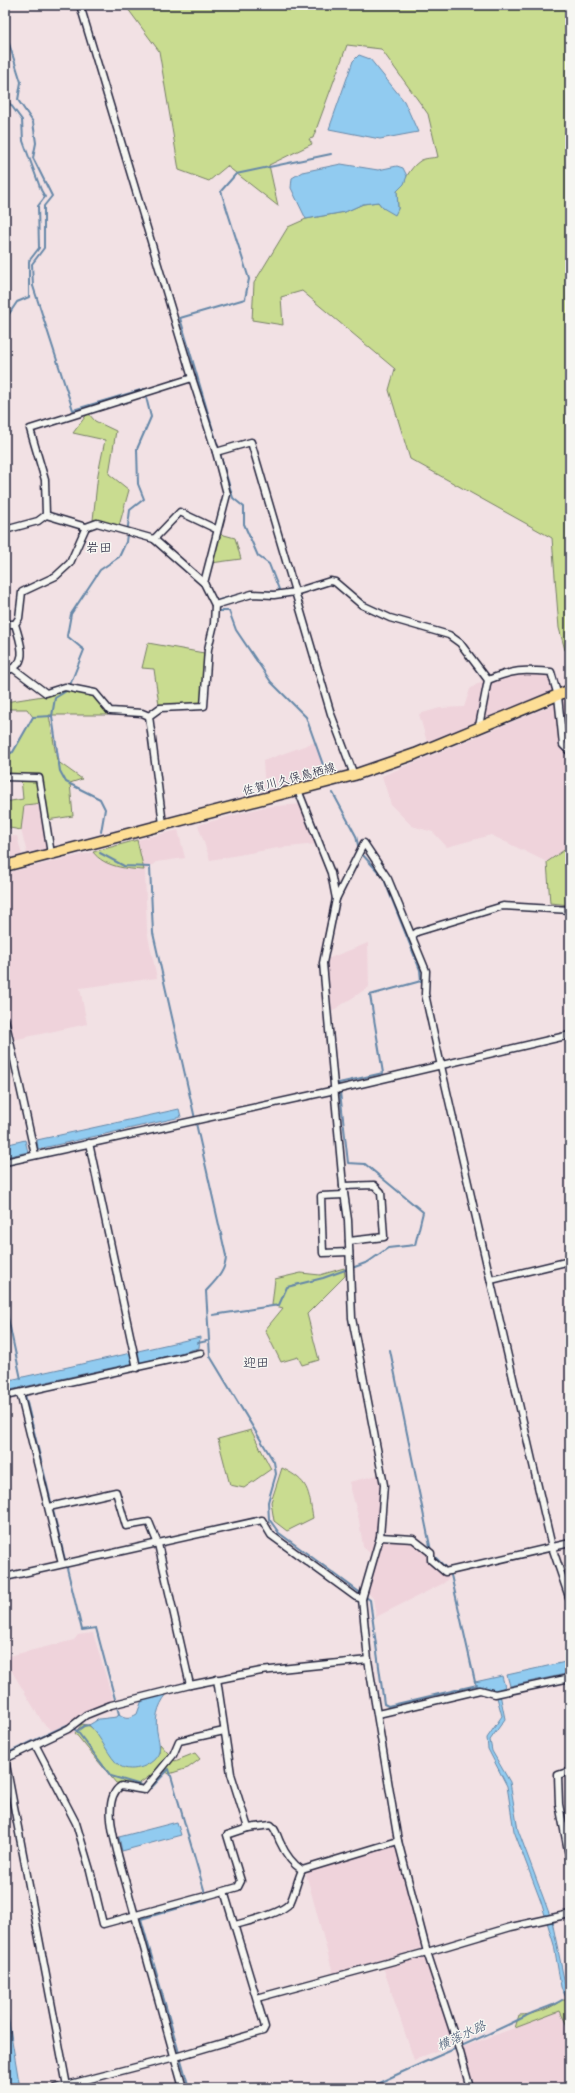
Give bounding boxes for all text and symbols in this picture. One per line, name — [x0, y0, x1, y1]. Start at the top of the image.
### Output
district label: 岩田 — [86, 542, 112, 557]
street label: 佐賀川久保鳥栖線 — [241, 761, 338, 800]
district label: 迎田 — [243, 1357, 269, 1372]
water label: 横落水路 — [435, 2018, 490, 2055]

